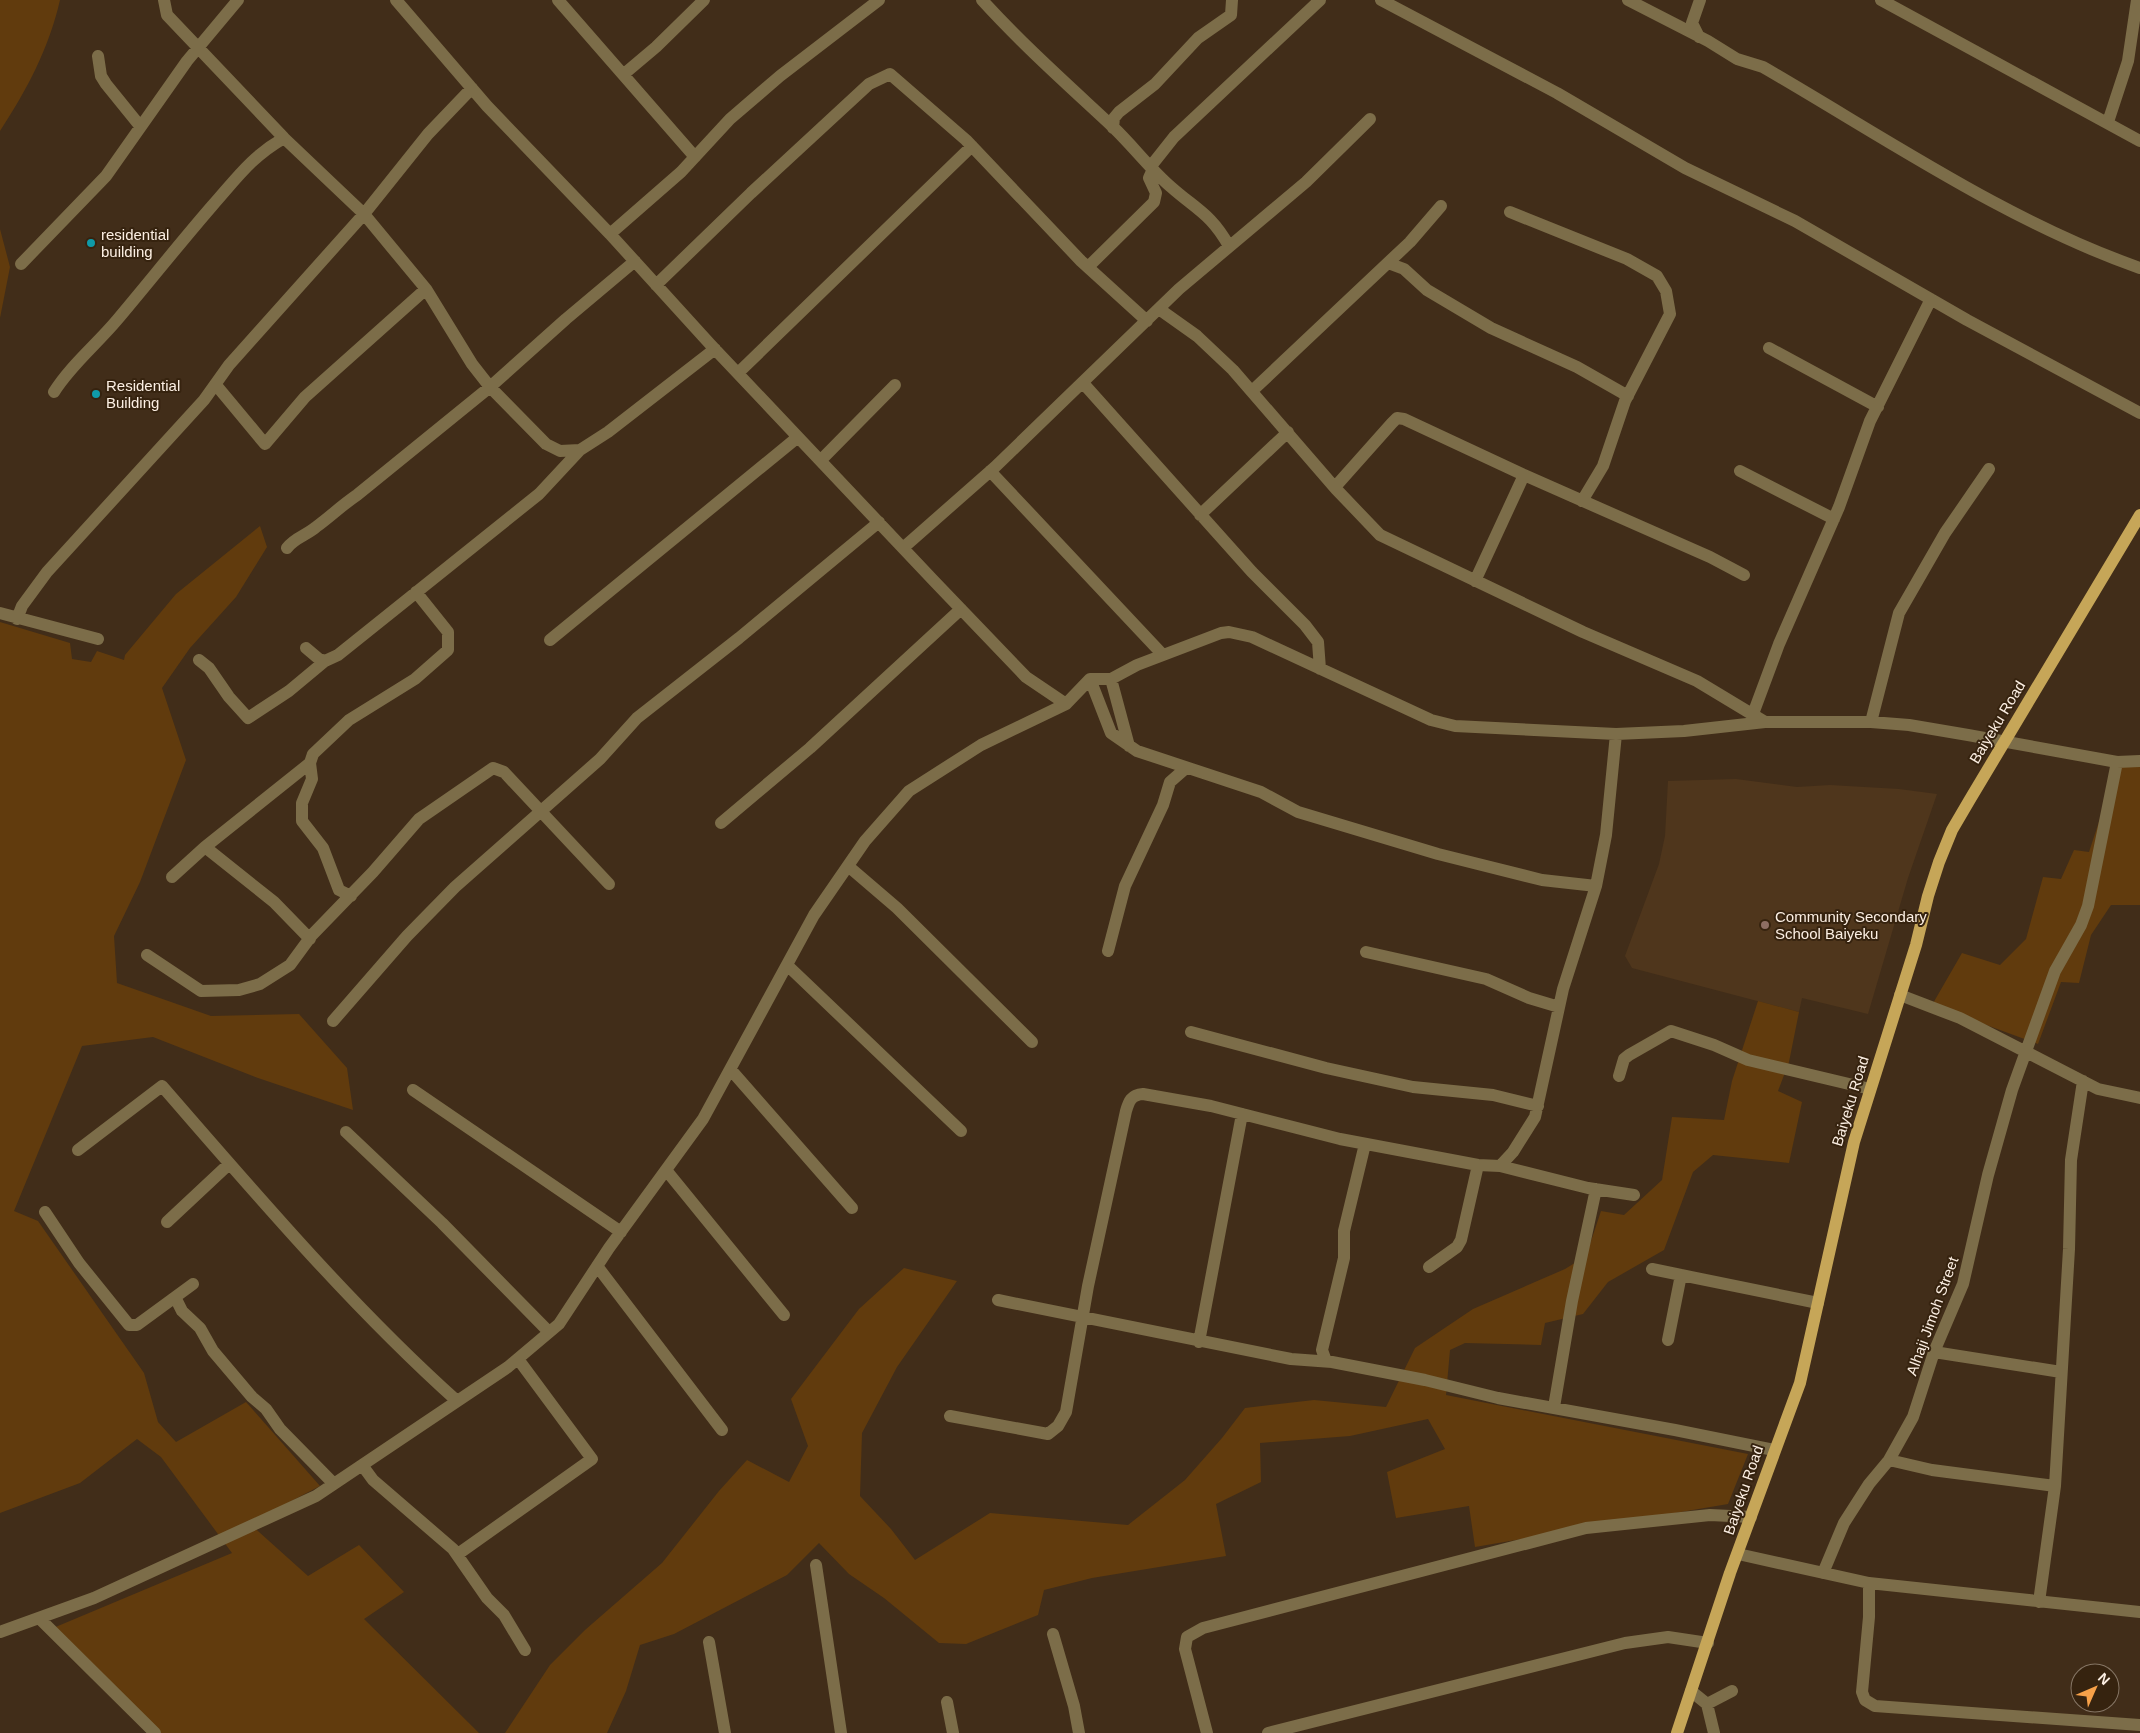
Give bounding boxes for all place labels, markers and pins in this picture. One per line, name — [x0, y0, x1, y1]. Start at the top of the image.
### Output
place label: residential building — [101, 226, 169, 260]
marker: residential building — [85, 237, 97, 249]
place label: Residential Building — [106, 377, 180, 411]
marker: Residential Building — [90, 388, 102, 400]
place label: Community Secondary School Baiyeku — [1775, 908, 1927, 942]
marker: Community Secondary School Baiyeku — [1759, 919, 1771, 931]

